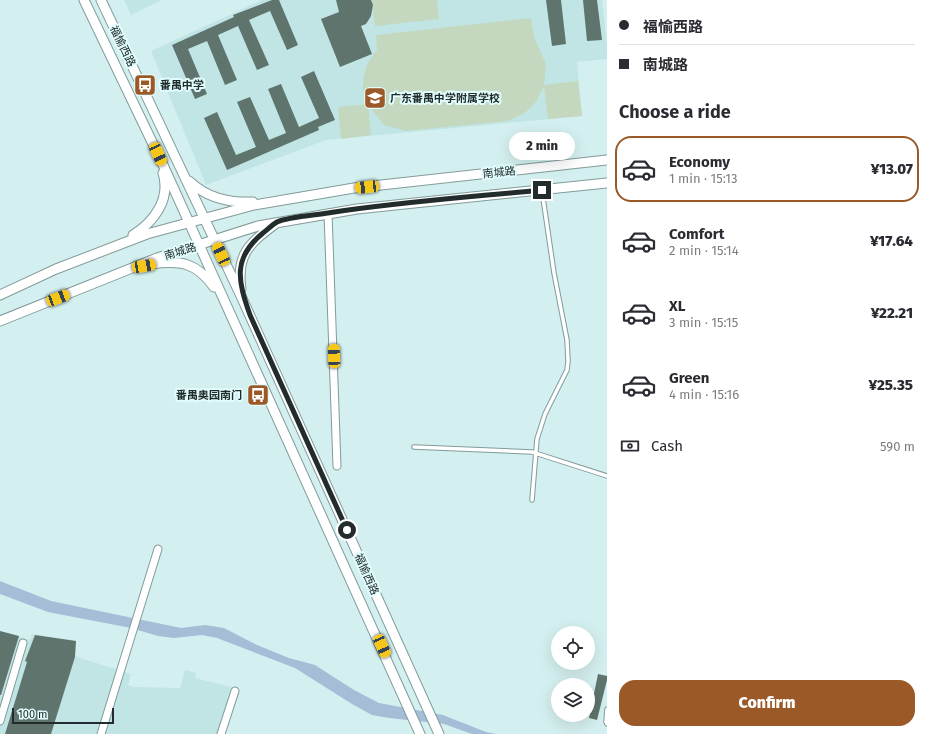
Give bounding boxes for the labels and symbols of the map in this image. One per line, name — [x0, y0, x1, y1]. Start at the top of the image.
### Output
street label: 福愉西路 — [107, 24, 138, 69]
bus stop icon: 番禺中学 — [132, 72, 158, 98]
place label: 番禺中学 — [160, 79, 204, 92]
school or university icon: 广东番禺中学附属学校 — [362, 85, 388, 111]
place label: 广东番禺中学附属学校 — [390, 92, 500, 105]
callout: 2 min — [509, 132, 575, 160]
car — [147, 141, 169, 167]
street label: 南城路 — [482, 164, 516, 181]
car — [354, 180, 380, 194]
route end — [533, 181, 551, 199]
street label: 南城路 — [162, 240, 198, 263]
car — [210, 241, 232, 267]
car — [131, 258, 157, 274]
car — [45, 288, 71, 308]
car — [328, 344, 340, 368]
bus stop icon: 番禺奥园南门 — [245, 382, 271, 408]
place label: 番禺奥园南门 — [176, 389, 242, 402]
route start — [338, 521, 356, 539]
street label: 福愉西路 — [352, 551, 381, 597]
car — [372, 633, 392, 659]
scale bar — [12, 706, 114, 725]

